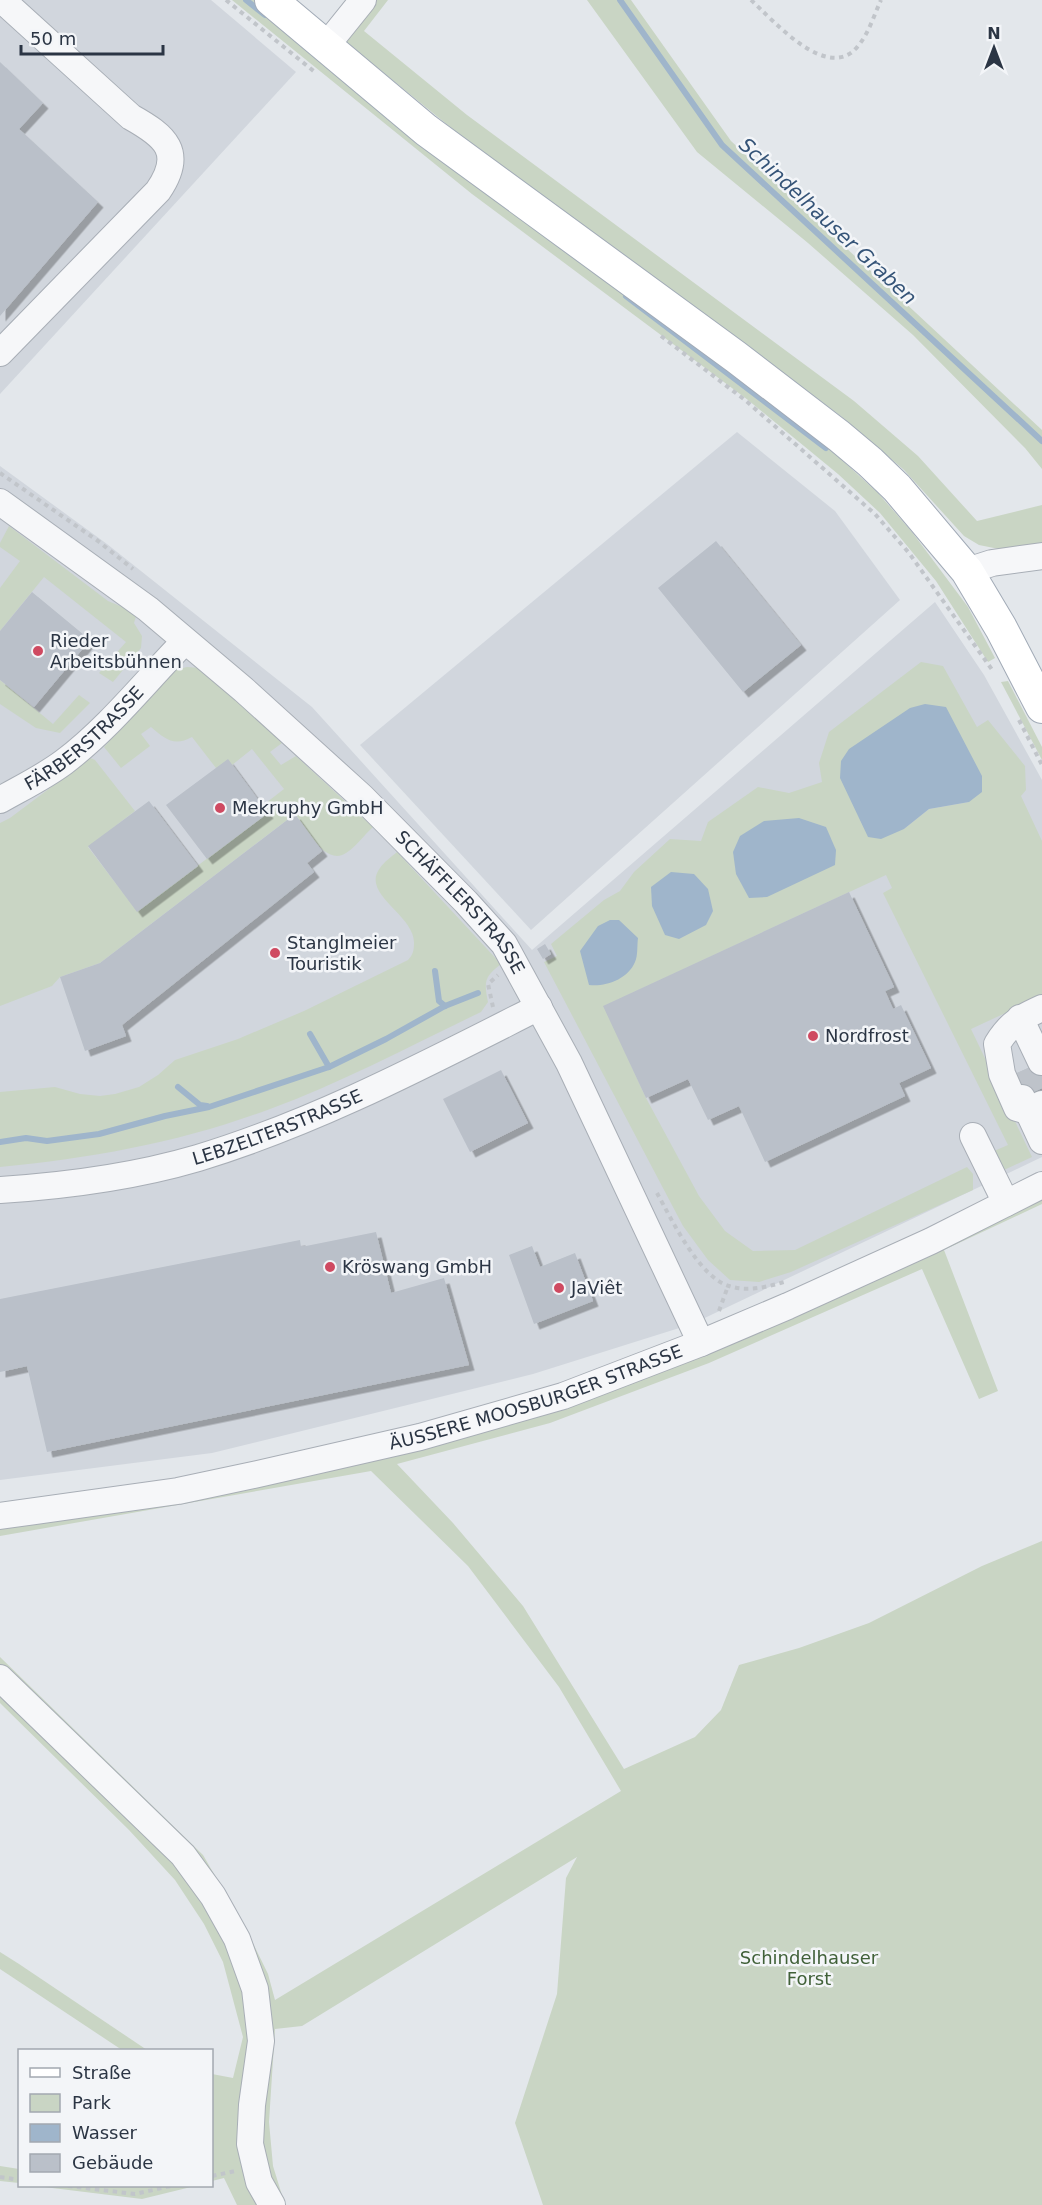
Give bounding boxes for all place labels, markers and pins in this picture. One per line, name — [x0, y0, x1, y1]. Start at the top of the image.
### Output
place label: Rieder Arbeitsbühnen — [50, 630, 182, 672]
marker: Rieder Arbeitsbühnen — [31, 644, 45, 658]
place label: Mekruphy GmbH — [232, 797, 384, 818]
marker: Mekruphy GmbH — [213, 801, 227, 815]
place label: Stanglmeier Touristik — [286, 932, 397, 974]
marker: Stanglmeier Touristik — [268, 946, 282, 960]
place label: Nordfrost — [825, 1025, 909, 1046]
marker: Nordfrost — [806, 1029, 820, 1043]
place label: Kröswang GmbH — [342, 1256, 492, 1277]
marker: Kröswang GmbH — [323, 1260, 337, 1274]
place label: JaViêt — [570, 1277, 622, 1298]
marker: JaViêt — [552, 1281, 566, 1295]

